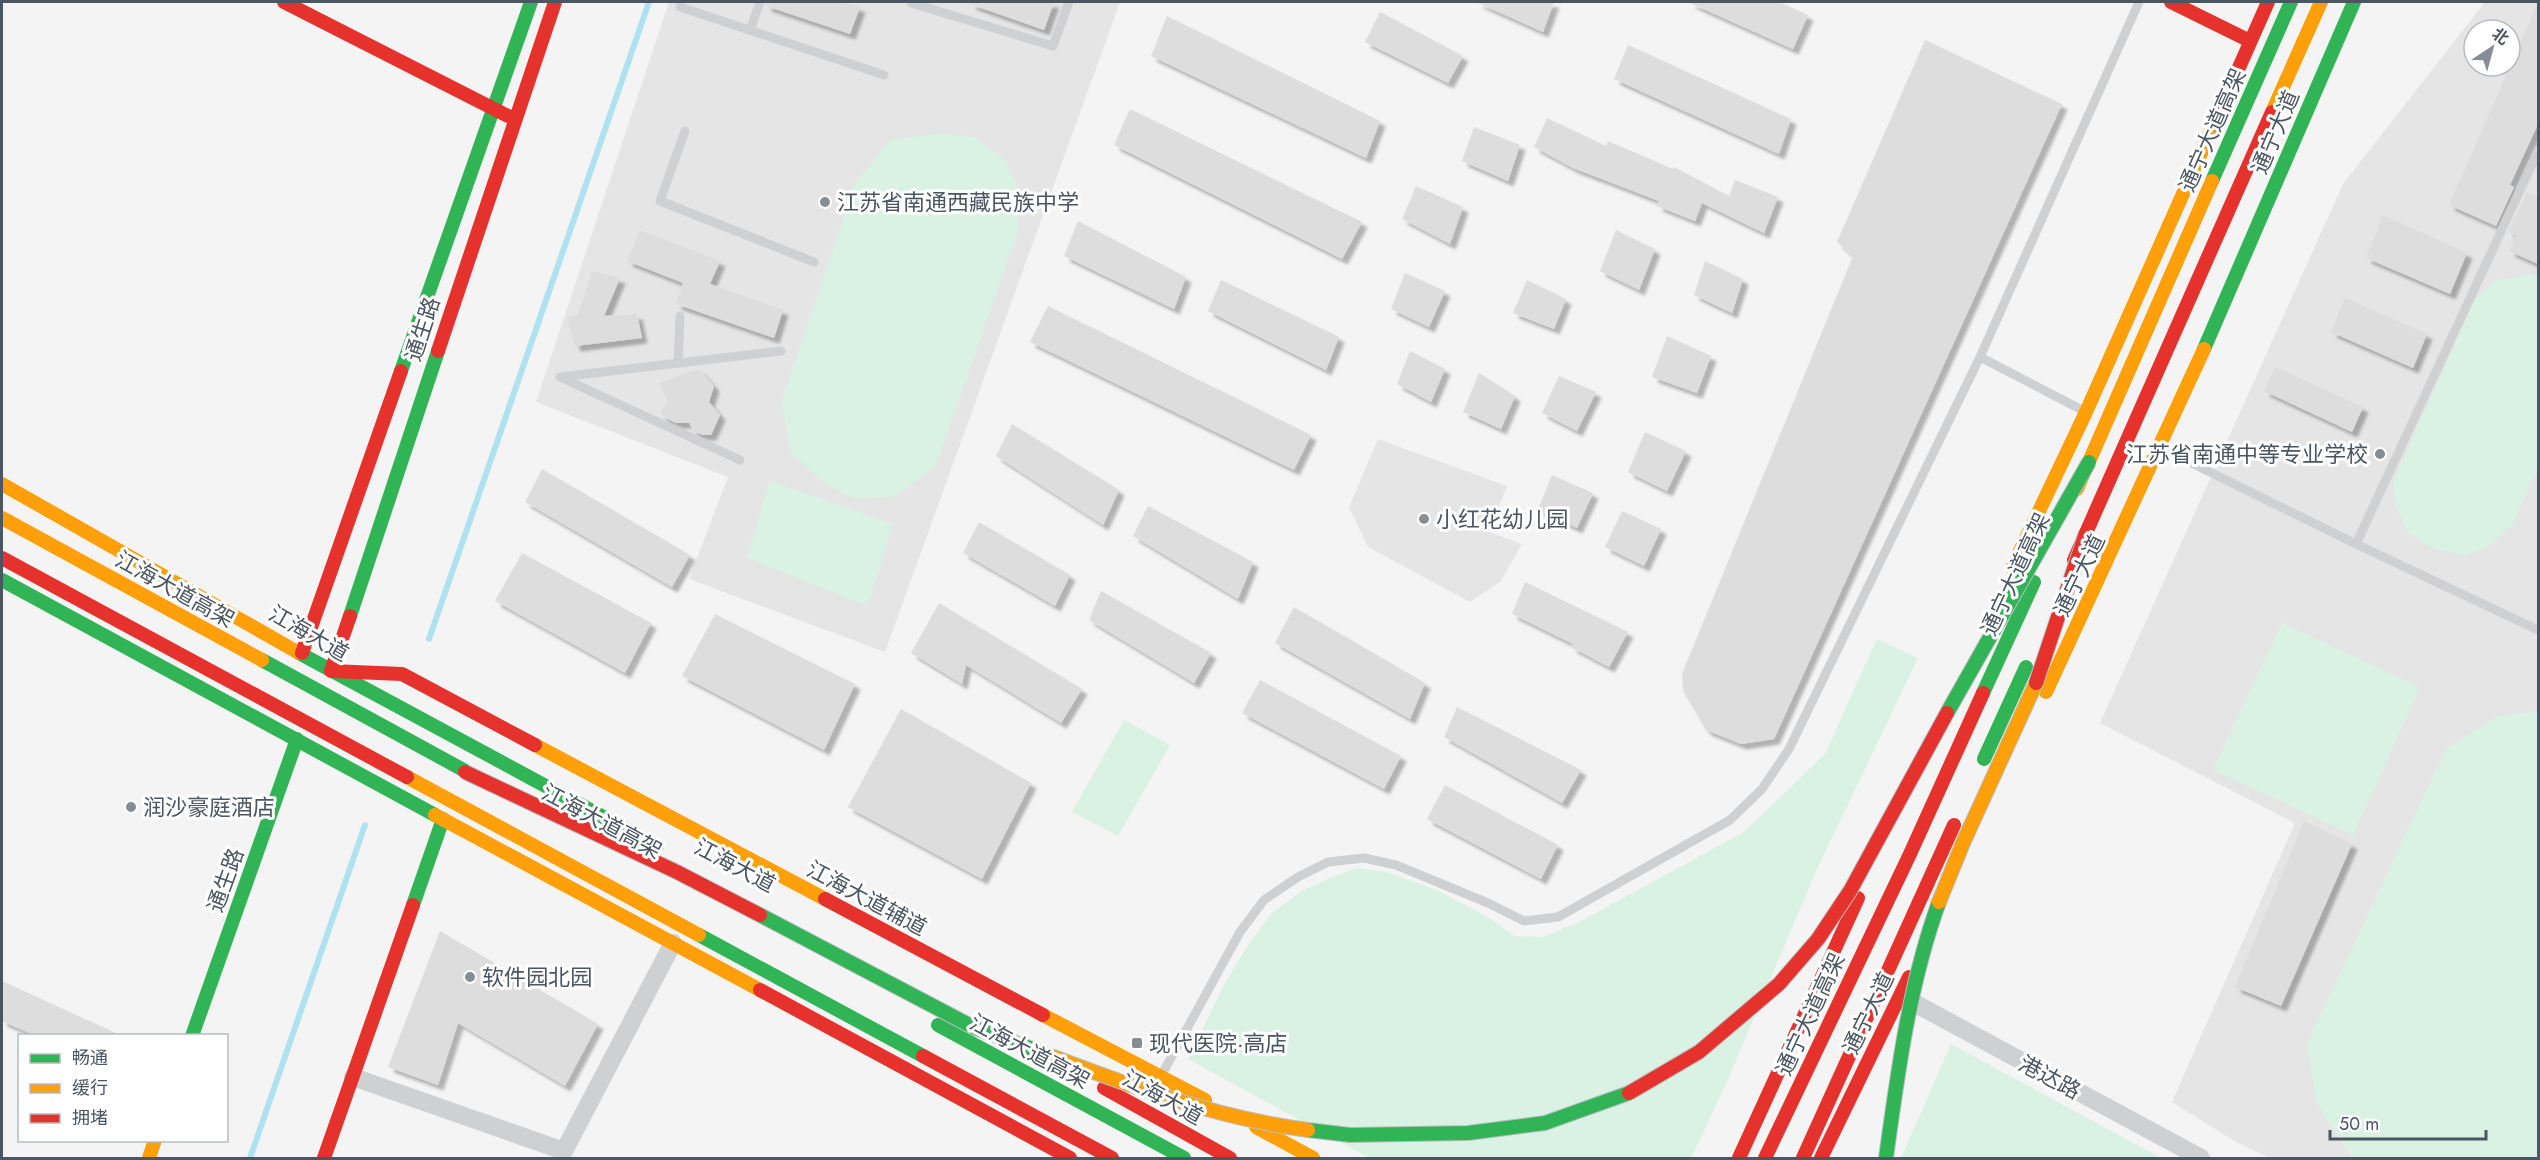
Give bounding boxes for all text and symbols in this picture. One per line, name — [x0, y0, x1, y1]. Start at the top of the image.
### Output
north arrow — [2462, 18, 2522, 78]
text: 北 — [2487, 22, 2514, 50]
street label: 通宁大道高架 — [2171, 63, 2253, 197]
street label: 通宁大道 — [2243, 85, 2307, 179]
place label: 江苏省南通西藏民族中学 — [837, 186, 1079, 218]
marker: 江苏省南通西藏民族中学 — [818, 195, 832, 209]
street label: 通生路 — [397, 293, 447, 365]
place label: 江苏省南通中等专业学校 — [2126, 438, 2368, 470]
marker: 江苏省南通中等专业学校 — [2373, 447, 2387, 461]
place label: 小红花幼儿园 — [1436, 503, 1568, 535]
street label: 通宁大道高架 — [1973, 507, 2057, 641]
marker: 小红花幼儿园 — [1417, 512, 1431, 526]
street label: 通宁大道 — [2045, 528, 2113, 622]
street label: 江海大道高架 — [110, 543, 240, 635]
street label: 江海大道 — [263, 597, 355, 669]
street label: 江海大道高架 — [536, 776, 668, 866]
place label: 润沙豪庭酒店 — [143, 791, 275, 823]
marker: 润沙豪庭酒店 — [124, 800, 138, 814]
street label: 江海大道 — [689, 830, 781, 900]
street label: 通生路 — [199, 844, 251, 916]
street label: 江海大道辅道 — [801, 853, 933, 943]
street label: 通宁大道高架 — [1768, 947, 1852, 1081]
place label: 软件园北园 — [482, 961, 592, 993]
street label: 通宁大道 — [1834, 966, 1902, 1060]
marker: 软件园北园 — [463, 970, 477, 984]
street label: 江海大道高架 — [964, 1006, 1096, 1096]
place label: 现代医院·高店 — [1149, 1027, 1288, 1059]
legend — [18, 1034, 228, 1142]
marker: 现代医院·高店 — [1130, 1036, 1144, 1050]
text: 畅通 — [72, 1045, 108, 1071]
street label: 港达路 — [2013, 1047, 2087, 1107]
street label: 江海大道 — [1117, 1062, 1209, 1132]
text: 缓行 — [72, 1075, 108, 1101]
scale bar — [2330, 1103, 2486, 1141]
text: 拥堵 — [72, 1105, 108, 1131]
text: 50 m — [2339, 1111, 2379, 1137]

